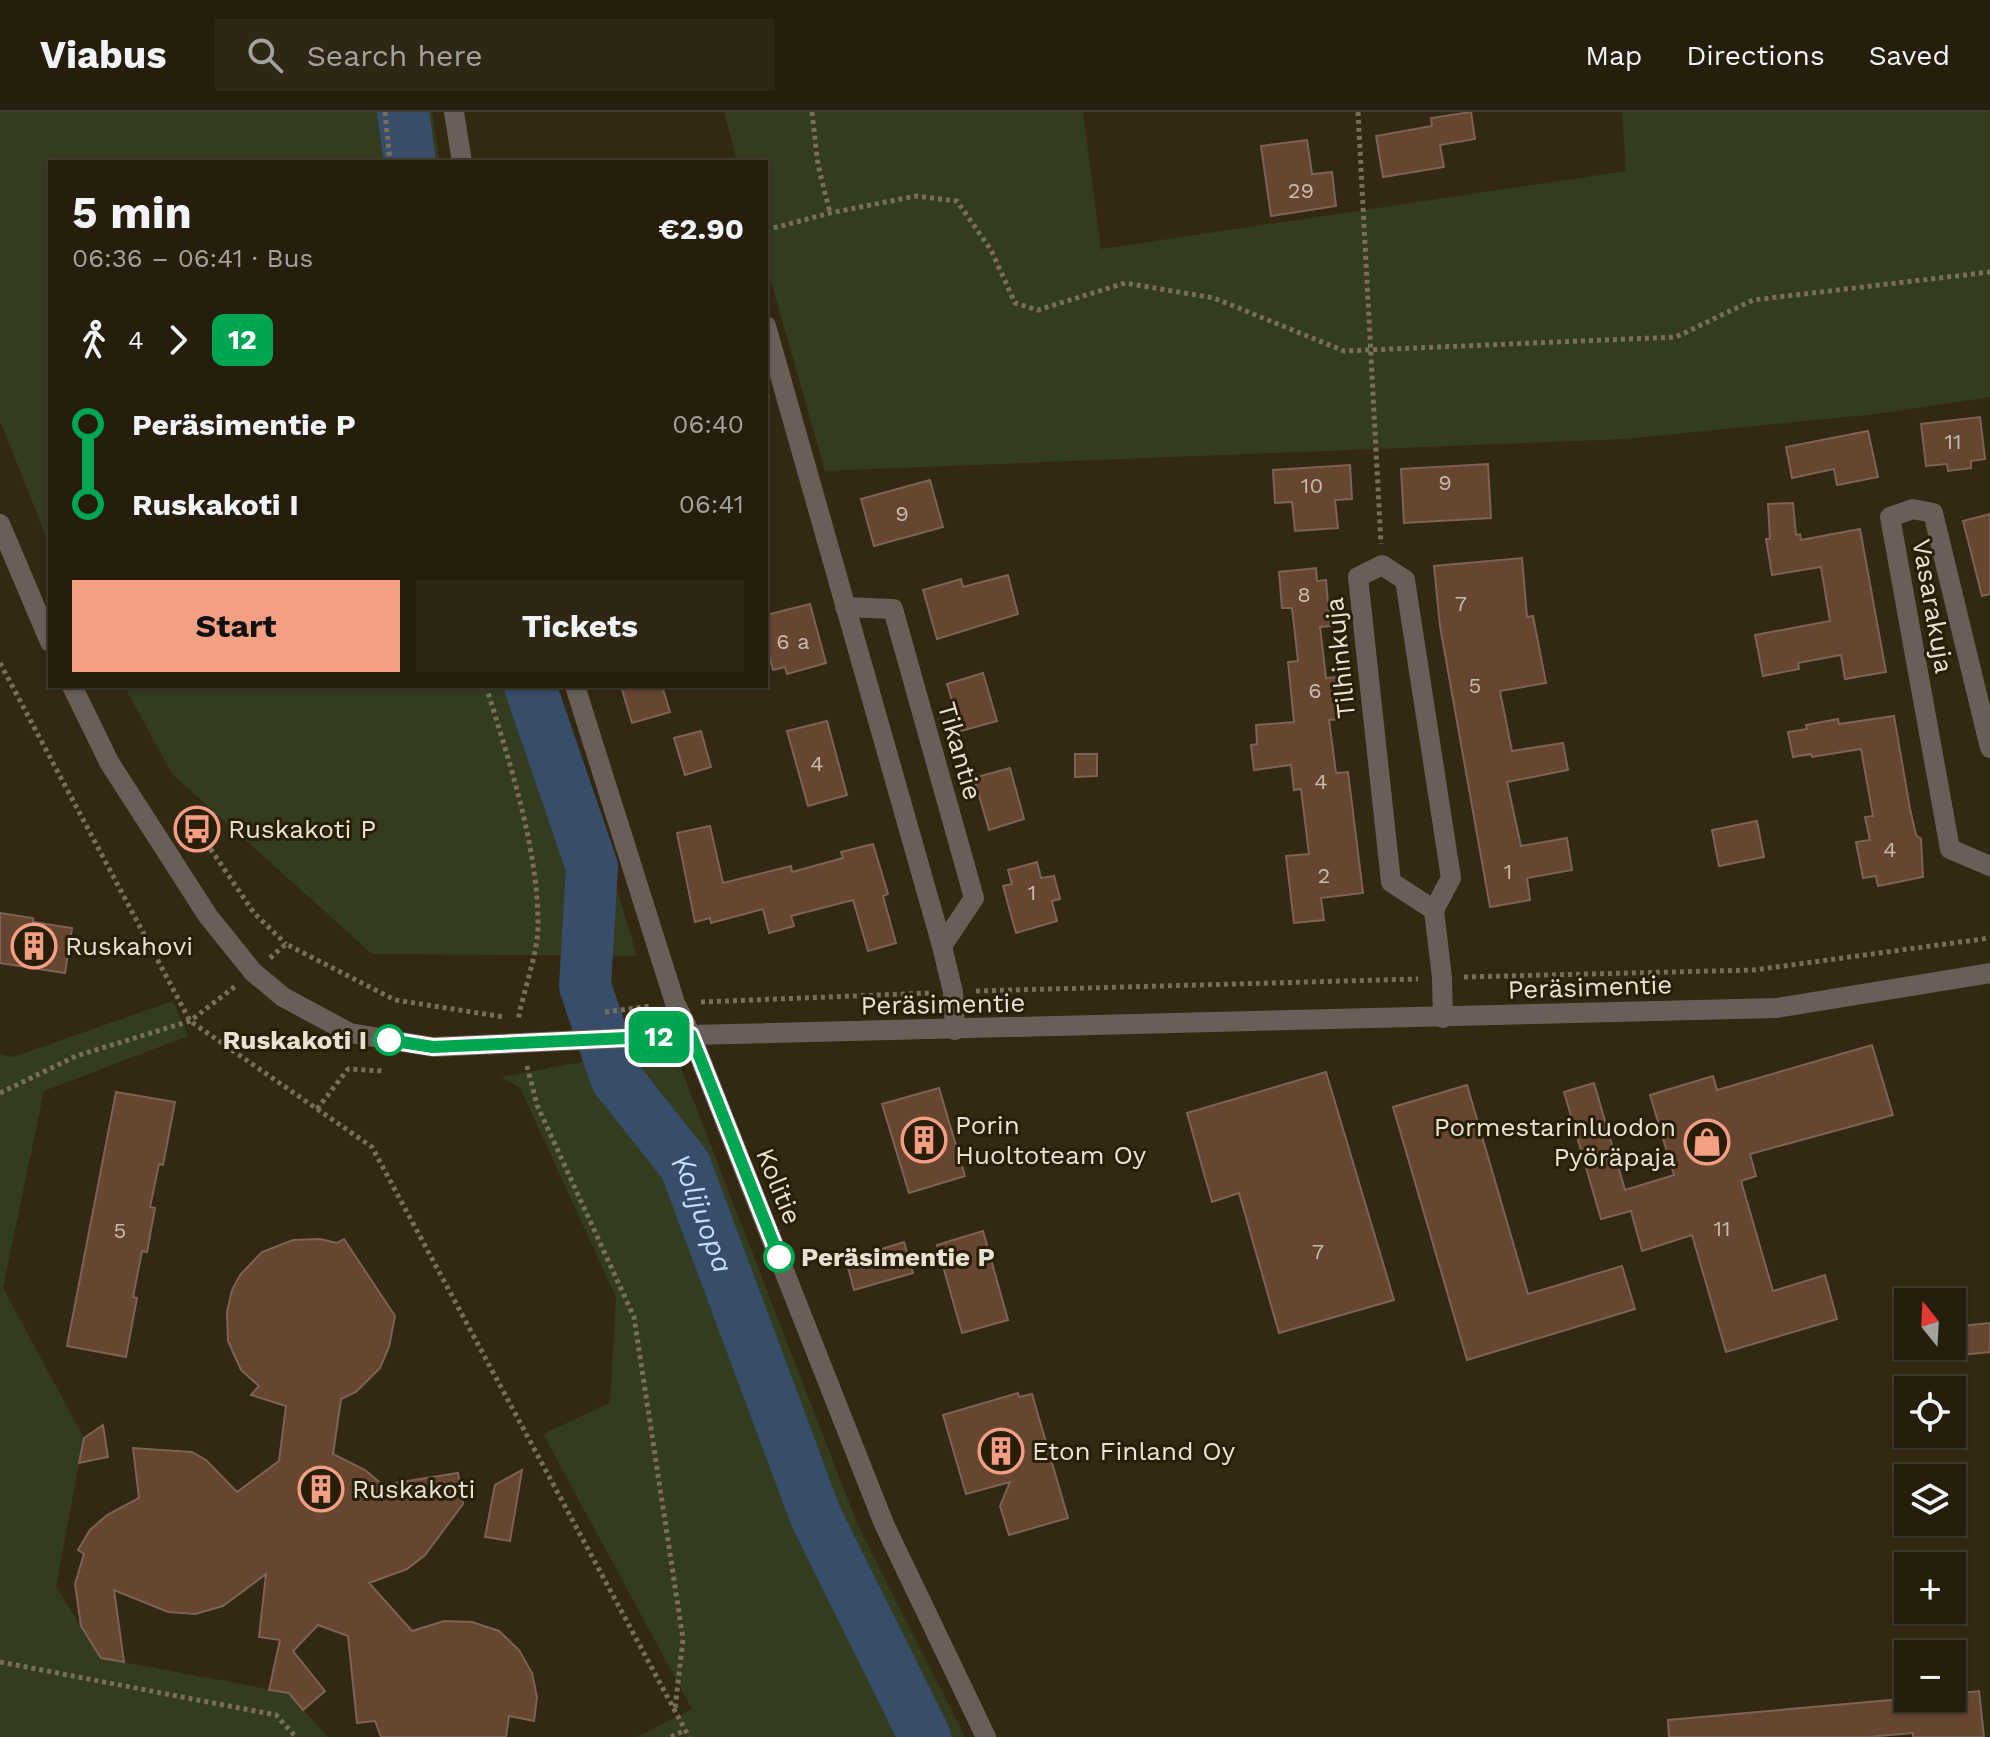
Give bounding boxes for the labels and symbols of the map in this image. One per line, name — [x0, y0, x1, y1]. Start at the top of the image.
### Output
house number: 29 — [1288, 178, 1314, 203]
house number: 11 — [1944, 429, 1962, 454]
house number: 9 — [1438, 470, 1452, 495]
house number: 10 — [1301, 473, 1323, 498]
house number: 9 — [895, 501, 909, 526]
street label: Vasarakuja — [1906, 537, 1960, 676]
house number: 8 — [1297, 582, 1311, 607]
house number: 7 — [1455, 591, 1467, 616]
street label: Tilhinkuja — [1319, 596, 1361, 720]
house number: 6 a — [776, 629, 810, 654]
house number: 5 — [1469, 673, 1481, 698]
house number: 6 — [1308, 678, 1322, 703]
street label: Tikantie — [932, 699, 988, 803]
house number: 4 — [810, 751, 824, 776]
house number: 4 — [1314, 769, 1328, 794]
bus stop icon: Ruskakoti P — [173, 805, 221, 853]
place label: Ruskakoti P — [228, 814, 376, 844]
house number: 4 — [1883, 837, 1897, 862]
house number: 1 — [1504, 859, 1512, 884]
house number: 2 — [1318, 863, 1330, 888]
house number: 1 — [1028, 880, 1036, 905]
building icon: Ruskahovi — [10, 922, 58, 970]
place label: Ruskahovi — [65, 931, 193, 961]
street label: Peräsimentie — [1507, 969, 1673, 1005]
street label: Peräsimentie — [860, 988, 1026, 1020]
line badge: 12 — [623, 1011, 695, 1063]
place label: Ruskakoti I — [223, 1025, 367, 1055]
marker: Ruskakoti I — [374, 1025, 404, 1055]
place label: Porin Huoltoteam Oy — [955, 1110, 1147, 1170]
place label: Pormestarinluodon Pyöräpaja — [1434, 1112, 1676, 1172]
building icon: Porin Huoltoteam Oy — [900, 1116, 948, 1164]
shop icon: Pormestarinluodon Pyöräpaja — [1683, 1118, 1731, 1166]
street label: Kolitie — [750, 1144, 808, 1228]
water label: Kolijuopa — [665, 1146, 740, 1277]
house number: 11 — [1713, 1216, 1731, 1241]
house number: 5 — [114, 1218, 126, 1243]
house number: 7 — [1312, 1239, 1324, 1264]
marker: Peräsimentie P — [764, 1242, 794, 1272]
place label: Peräsimentie P — [801, 1242, 995, 1272]
north arrow — [1894, 1288, 1966, 1360]
building icon: Eton Finland Oy — [977, 1427, 1025, 1475]
place label: Eton Finland Oy — [1032, 1436, 1236, 1466]
building icon: Ruskakoti — [297, 1465, 345, 1513]
place label: Ruskakoti — [352, 1474, 475, 1504]

